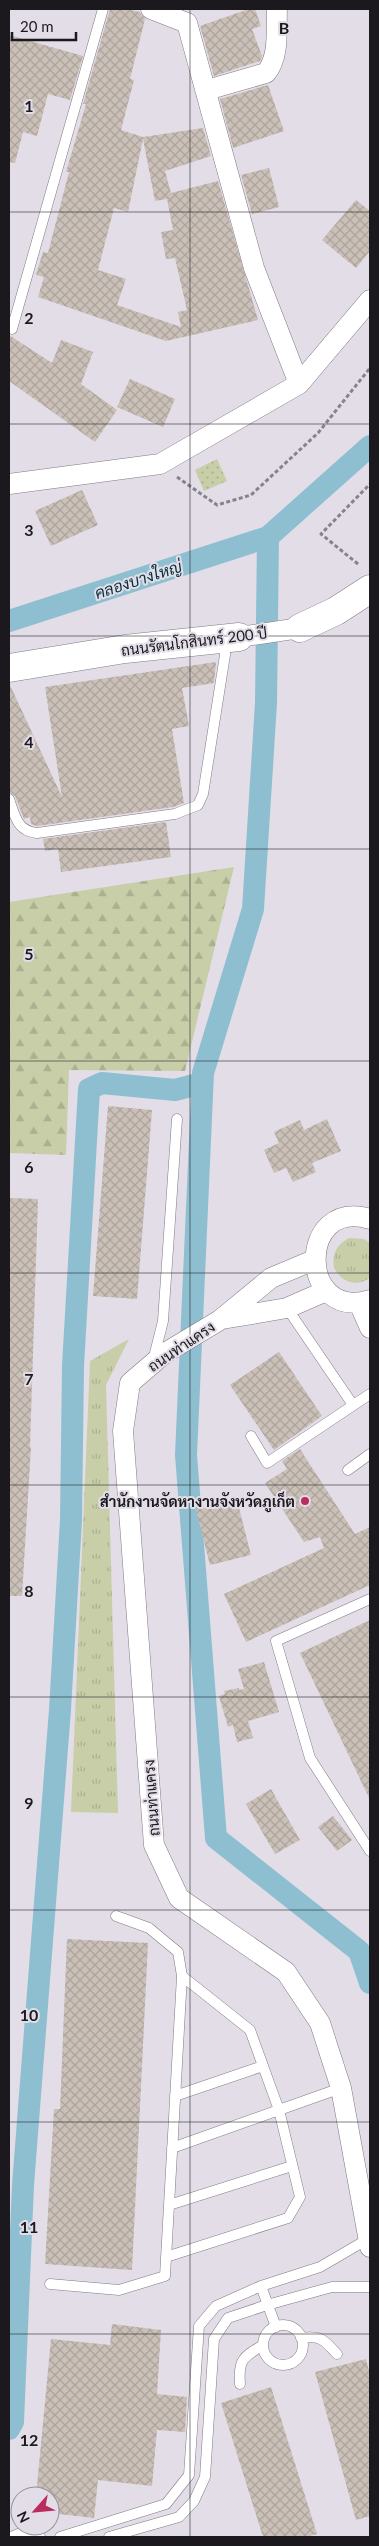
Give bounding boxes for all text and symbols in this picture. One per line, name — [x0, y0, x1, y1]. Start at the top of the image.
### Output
scale bar — [12, 10, 76, 42]
text: 20 m — [20, 17, 54, 35]
text: B — [279, 18, 289, 37]
text: 1 — [24, 96, 34, 115]
text: 2 — [24, 308, 34, 327]
text: 3 — [24, 520, 34, 539]
water label: คลองบางใหญ่ — [92, 555, 185, 603]
street label: ถนนรัตนโกสินทร์ 200 ปี — [120, 623, 268, 659]
text: 4 — [24, 732, 34, 751]
text: 5 — [24, 944, 34, 963]
text: 6 — [24, 1157, 34, 1176]
street label: ถนนท่าแครง — [144, 1317, 218, 1375]
text: 7 — [24, 1369, 34, 1388]
place label: สำนักงานจัดหางานจังหวัดภูเก็ต — [100, 1491, 295, 1513]
marker: สำนักงานจัดหางานจังหวัดภูเก็ต — [299, 1495, 311, 1507]
text: 8 — [24, 1581, 34, 1600]
street label: ถนนท่าแครง — [139, 1759, 163, 1837]
text: 9 — [24, 1793, 34, 1812]
text: 10 — [20, 2005, 38, 2024]
text: 11 — [20, 2217, 38, 2236]
text: 12 — [20, 2430, 38, 2449]
north arrow — [10, 2486, 60, 2536]
text: N — [13, 2508, 33, 2526]

